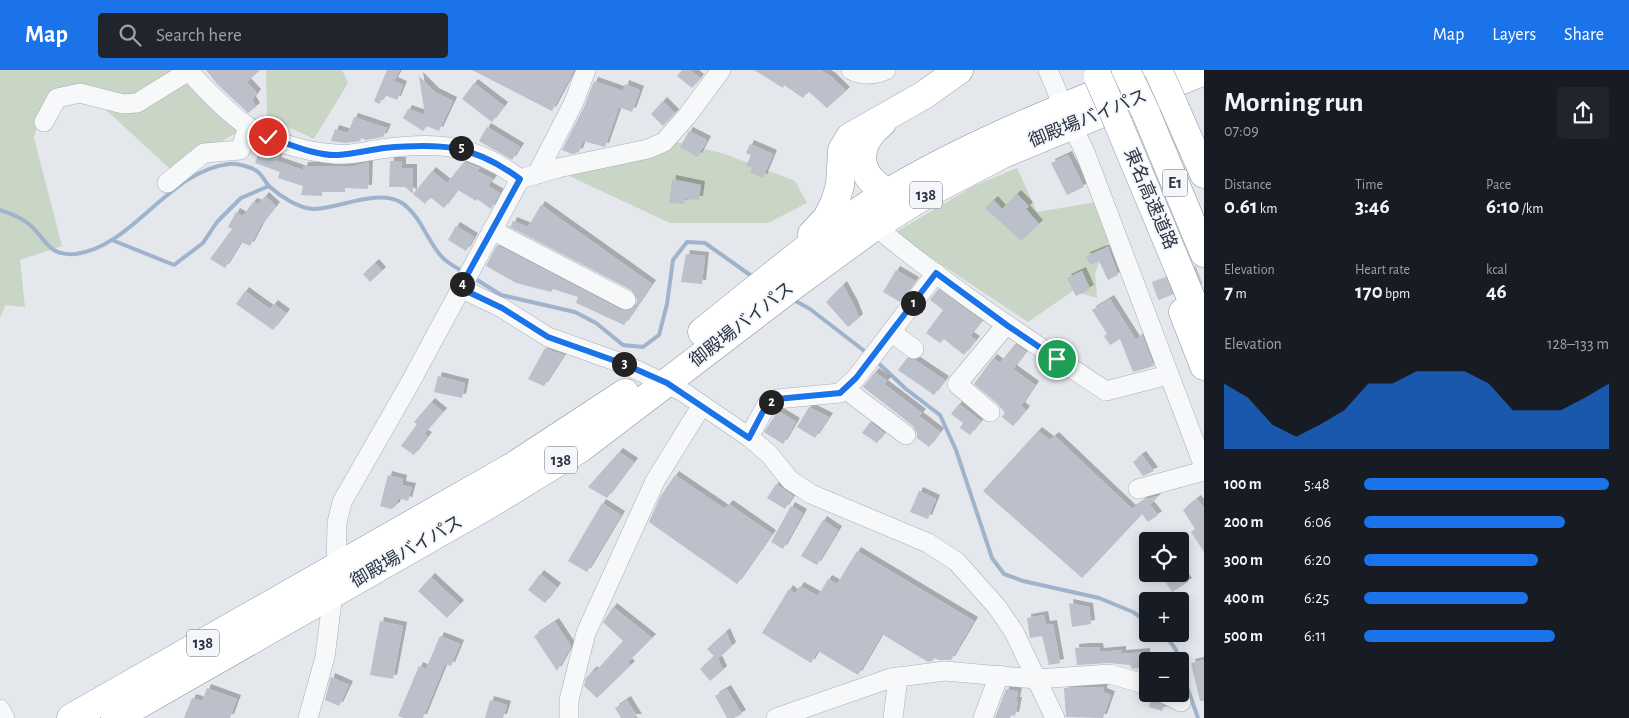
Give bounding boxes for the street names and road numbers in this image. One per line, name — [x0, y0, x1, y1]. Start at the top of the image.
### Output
street label: 御殿場バイパス — [1026, 85, 1150, 151]
street label: 東名高速道路 — [1121, 145, 1181, 252]
road number: E1 — [1162, 170, 1188, 196]
road number: 138 — [910, 182, 942, 208]
street label: 御殿場バイパス — [686, 278, 797, 371]
road number: 138 — [545, 446, 577, 474]
street label: 御殿場バイパス — [347, 511, 466, 591]
road number: 138 — [187, 630, 219, 656]

